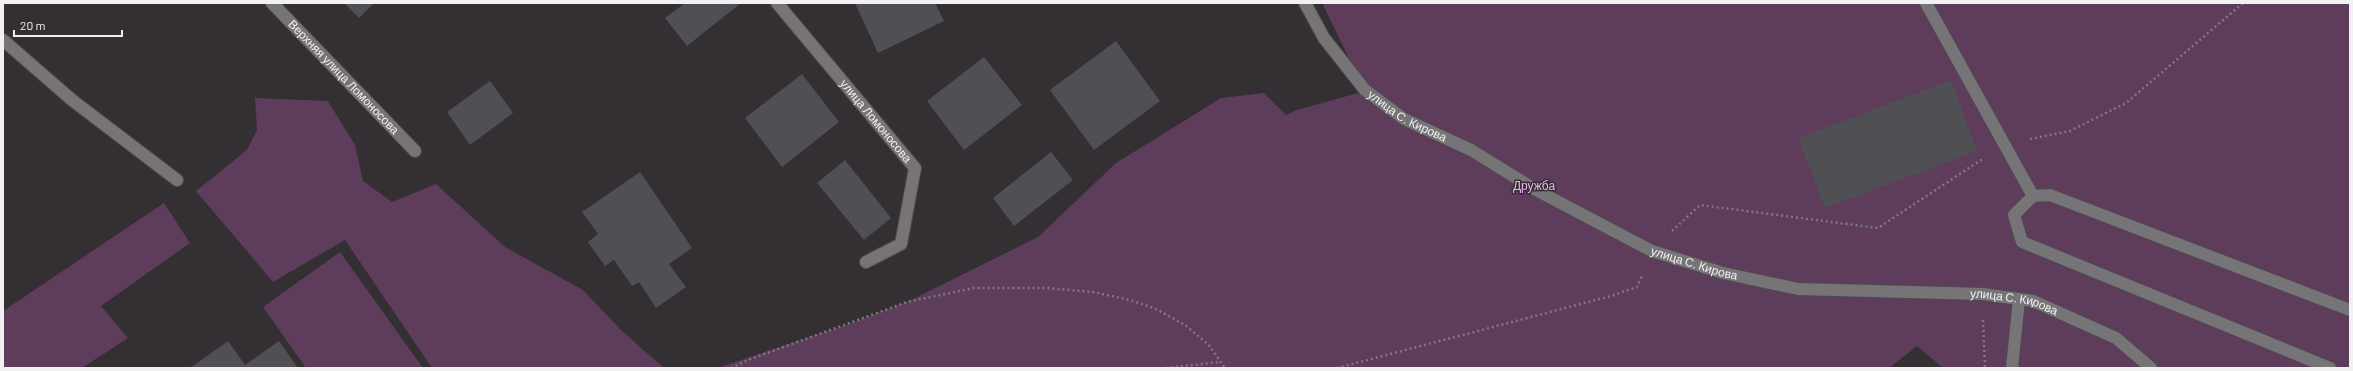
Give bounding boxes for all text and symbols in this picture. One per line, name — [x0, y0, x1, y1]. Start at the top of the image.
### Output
scale bar — [14, 12, 122, 38]
street label: Верхняя улица Ломоносова — [286, 16, 403, 137]
text: 20 m — [20, 18, 46, 32]
street label: улица Ломоносова — [837, 76, 916, 165]
street label: улица С. Кирова — [1365, 87, 1450, 144]
park label: Дружба — [1513, 178, 1555, 193]
street label: улица С. Кирова — [1649, 243, 1739, 282]
street label: улица С. Кирова — [1970, 286, 2061, 317]

